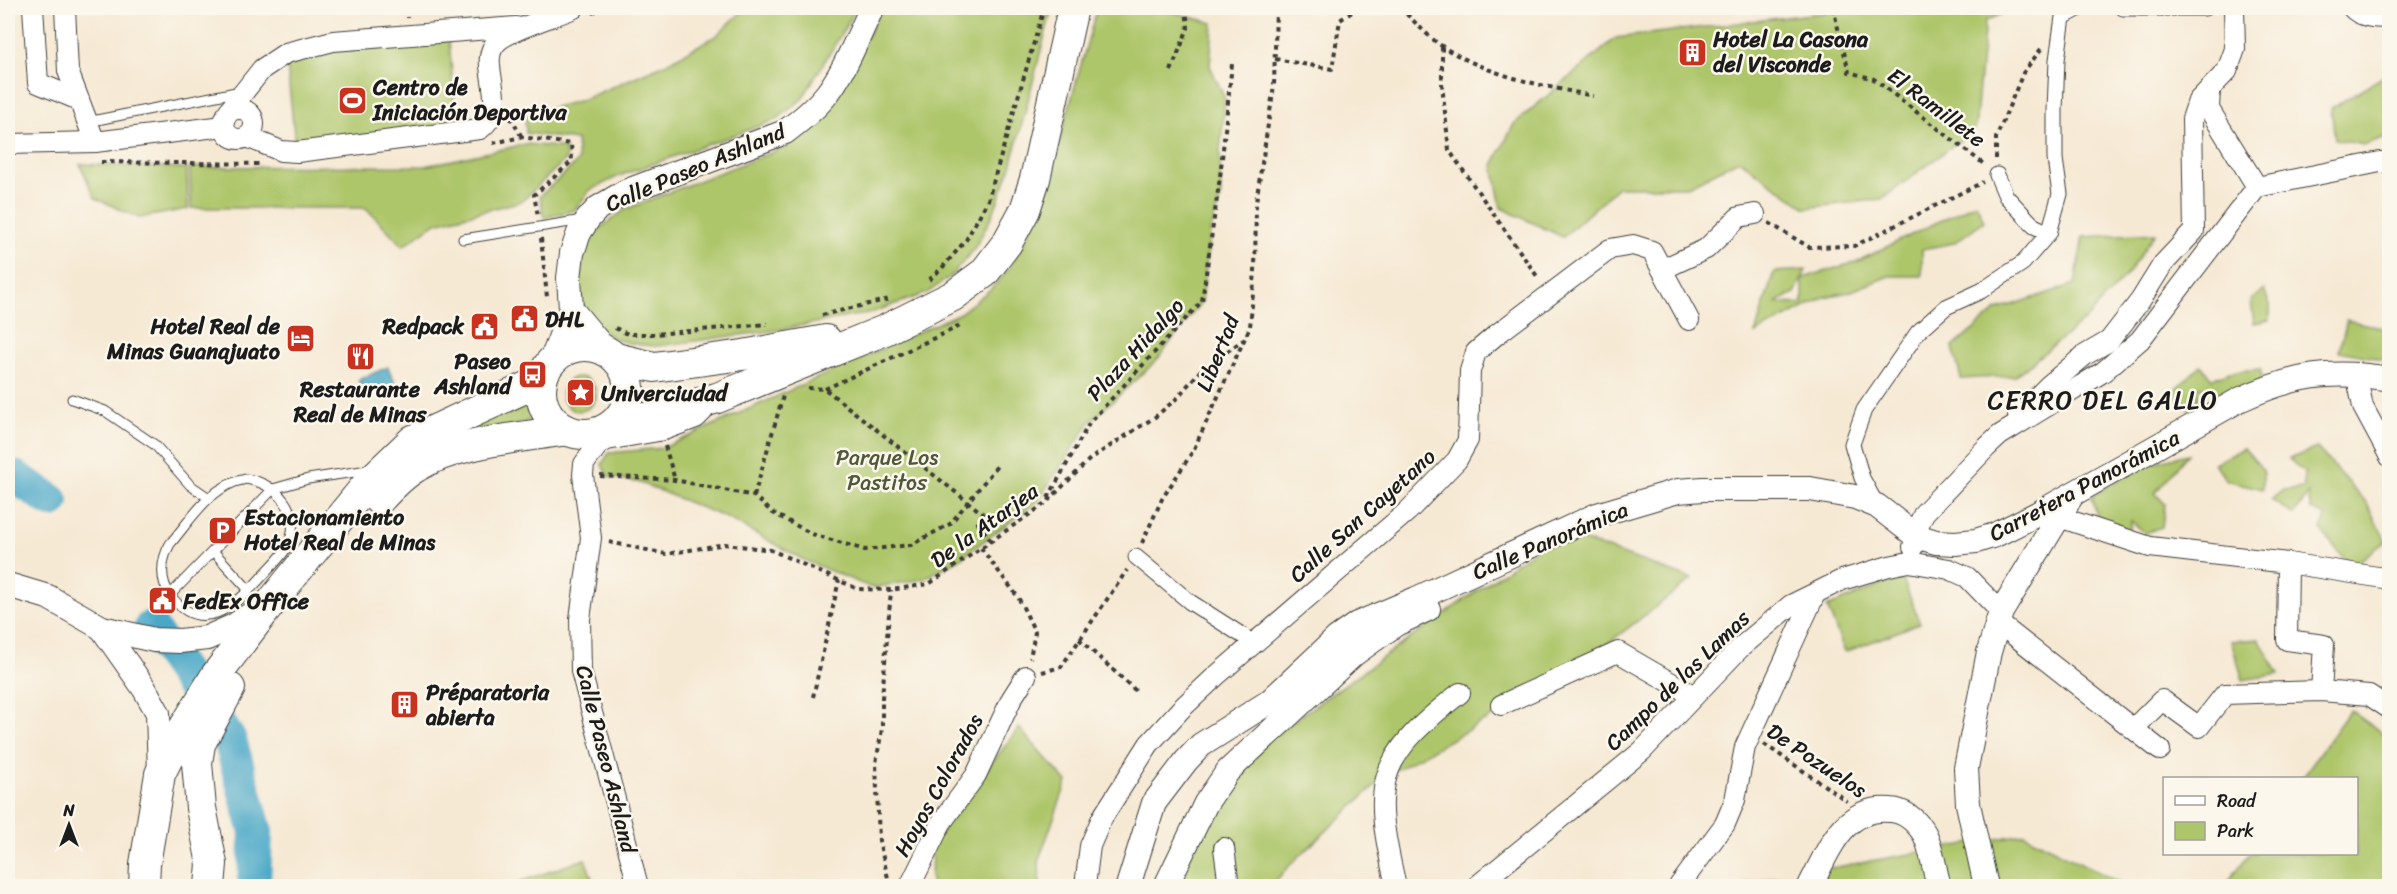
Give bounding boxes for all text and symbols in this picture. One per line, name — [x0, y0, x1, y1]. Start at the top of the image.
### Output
place label: Hotel La Casona del Visconde — [1712, 20, 1869, 84]
building icon: Hotel La Casona del Visconde — [1676, 36, 1708, 68]
street label: El Ramillete — [1879, 57, 1995, 158]
place label: Centro de Iniciación Deportiva — [372, 68, 567, 132]
sports icon: Centro de Iniciación Deportiva — [336, 84, 368, 116]
street label: Calle Paseo Ashland — [599, 111, 793, 223]
street label: Plaza Hidalgo — [1077, 288, 1194, 410]
place label: DHL — [545, 300, 585, 339]
public building icon: DHL — [508, 303, 540, 335]
place label: Hotel Real de Minas Guanajuato — [106, 307, 281, 371]
place label: Redpack — [381, 307, 465, 346]
street label: Libertad — [1184, 307, 1251, 398]
public building icon: Redpack — [469, 310, 501, 342]
hotel icon: Hotel Real de Minas Guanajuato — [285, 323, 317, 355]
restaurant icon: Restaurante Real de Minas — [344, 341, 376, 373]
place label: Paseo Ashland — [433, 342, 513, 406]
bus stop icon: Paseo Ashland — [516, 358, 548, 390]
place label: Restaurante Real de Minas — [293, 370, 427, 434]
place label: Univerciudad — [601, 374, 730, 413]
place icon: Univerciudad — [564, 377, 596, 409]
district label: CERRO DEL GALLO — [1987, 377, 2219, 423]
street label: Carretera Panorámica — [1982, 418, 2188, 552]
park label: Parque Los Pastitos — [836, 438, 938, 502]
street label: Calle San Cayetano — [1280, 438, 1445, 593]
street label: De la Atarjea — [922, 472, 1048, 578]
street label: Calle Panorámica — [1466, 490, 1634, 591]
place label: Estacionamiento Hotel Real de Minas — [243, 498, 436, 562]
parking icon: Estacionamiento Hotel Real de Minas — [207, 514, 239, 546]
place label: FedEx Office — [182, 582, 310, 621]
public building icon: FedEx Office — [146, 585, 178, 617]
street label: Campo de las Lamas — [1595, 600, 1760, 761]
street label: Calle Paseo Ashland — [564, 661, 649, 859]
place label: Préparatoria abierta — [425, 673, 550, 737]
building icon: Préparatoria abierta — [389, 689, 421, 721]
street label: Hoyos Colorados — [883, 706, 994, 864]
street label: De Pozuelos — [1758, 712, 1875, 809]
legend — [2163, 777, 2358, 855]
text: Road — [2217, 785, 2257, 817]
north arrow — [39, 795, 99, 855]
text: N — [62, 796, 75, 825]
text: Park — [2217, 815, 2254, 847]

